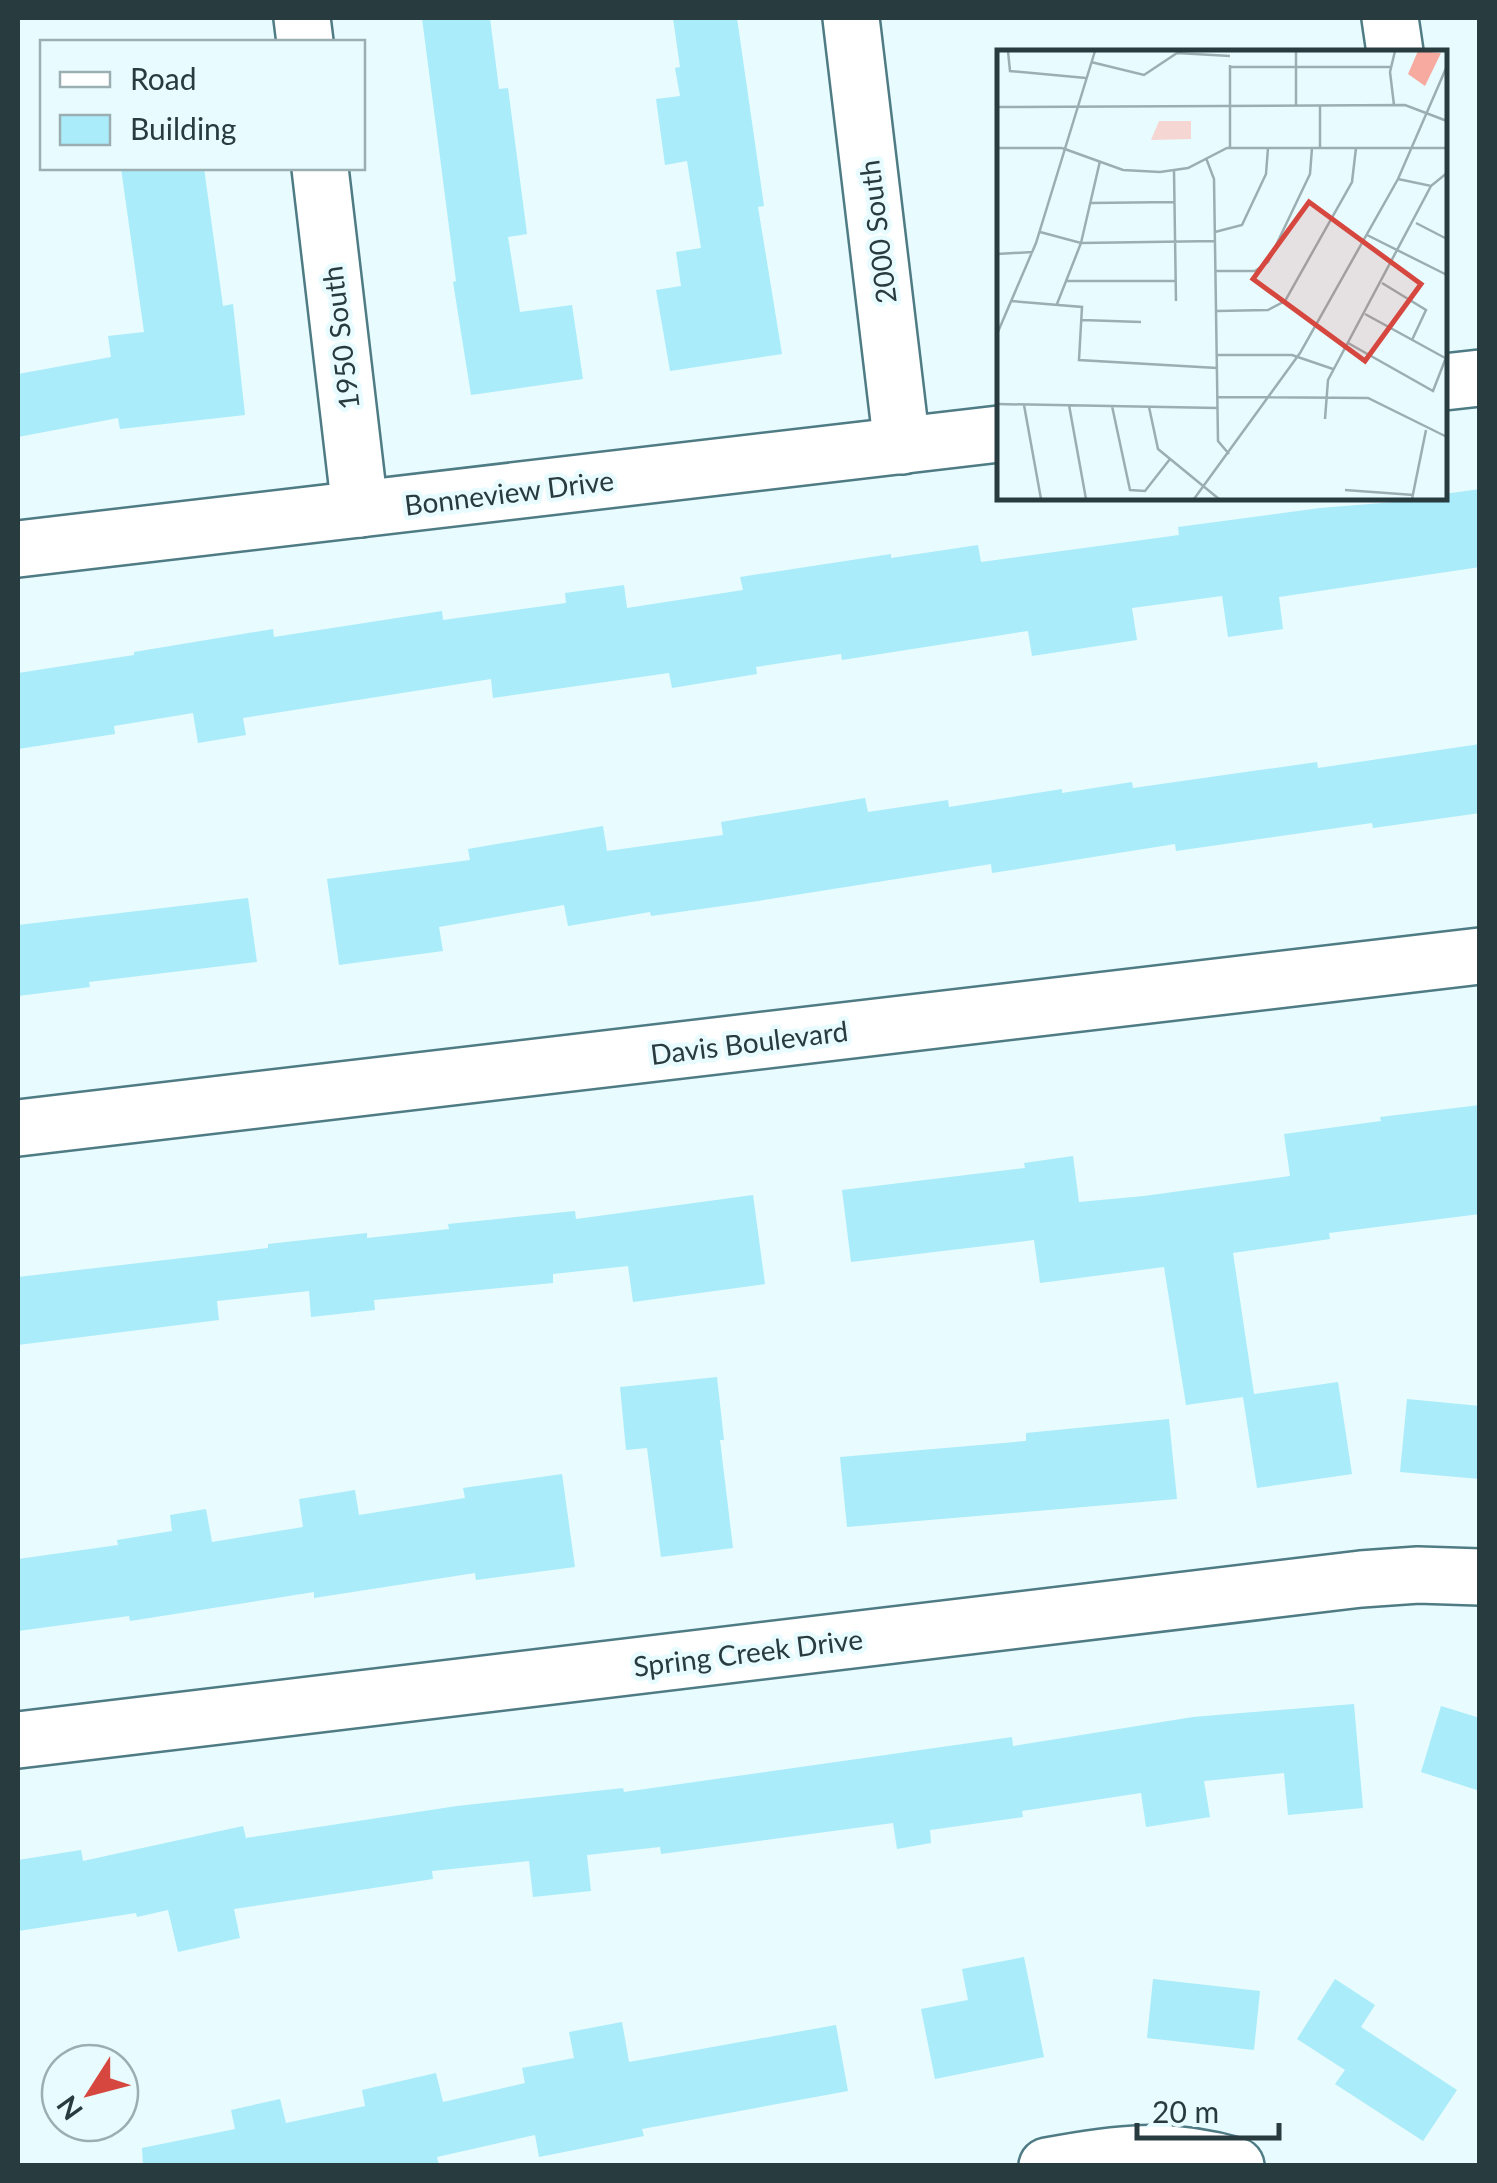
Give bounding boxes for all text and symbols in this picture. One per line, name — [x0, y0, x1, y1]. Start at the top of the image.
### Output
legend — [40, 40, 365, 170]
inset map — [997, 50, 1447, 500]
text: Road — [130, 60, 197, 96]
text: Building — [130, 110, 236, 146]
street label: 2000 South — [851, 158, 903, 306]
street label: 1950 South — [314, 264, 366, 412]
street label: Bonneview Drive — [402, 462, 616, 522]
street label: Davis Boulevard — [648, 1013, 850, 1071]
street label: Spring Creek Drive — [631, 1621, 865, 1683]
north arrow — [40, 2043, 140, 2143]
scale bar — [1137, 2078, 1280, 2140]
text: N — [49, 2090, 89, 2127]
text: 20 m — [1152, 2093, 1219, 2129]

